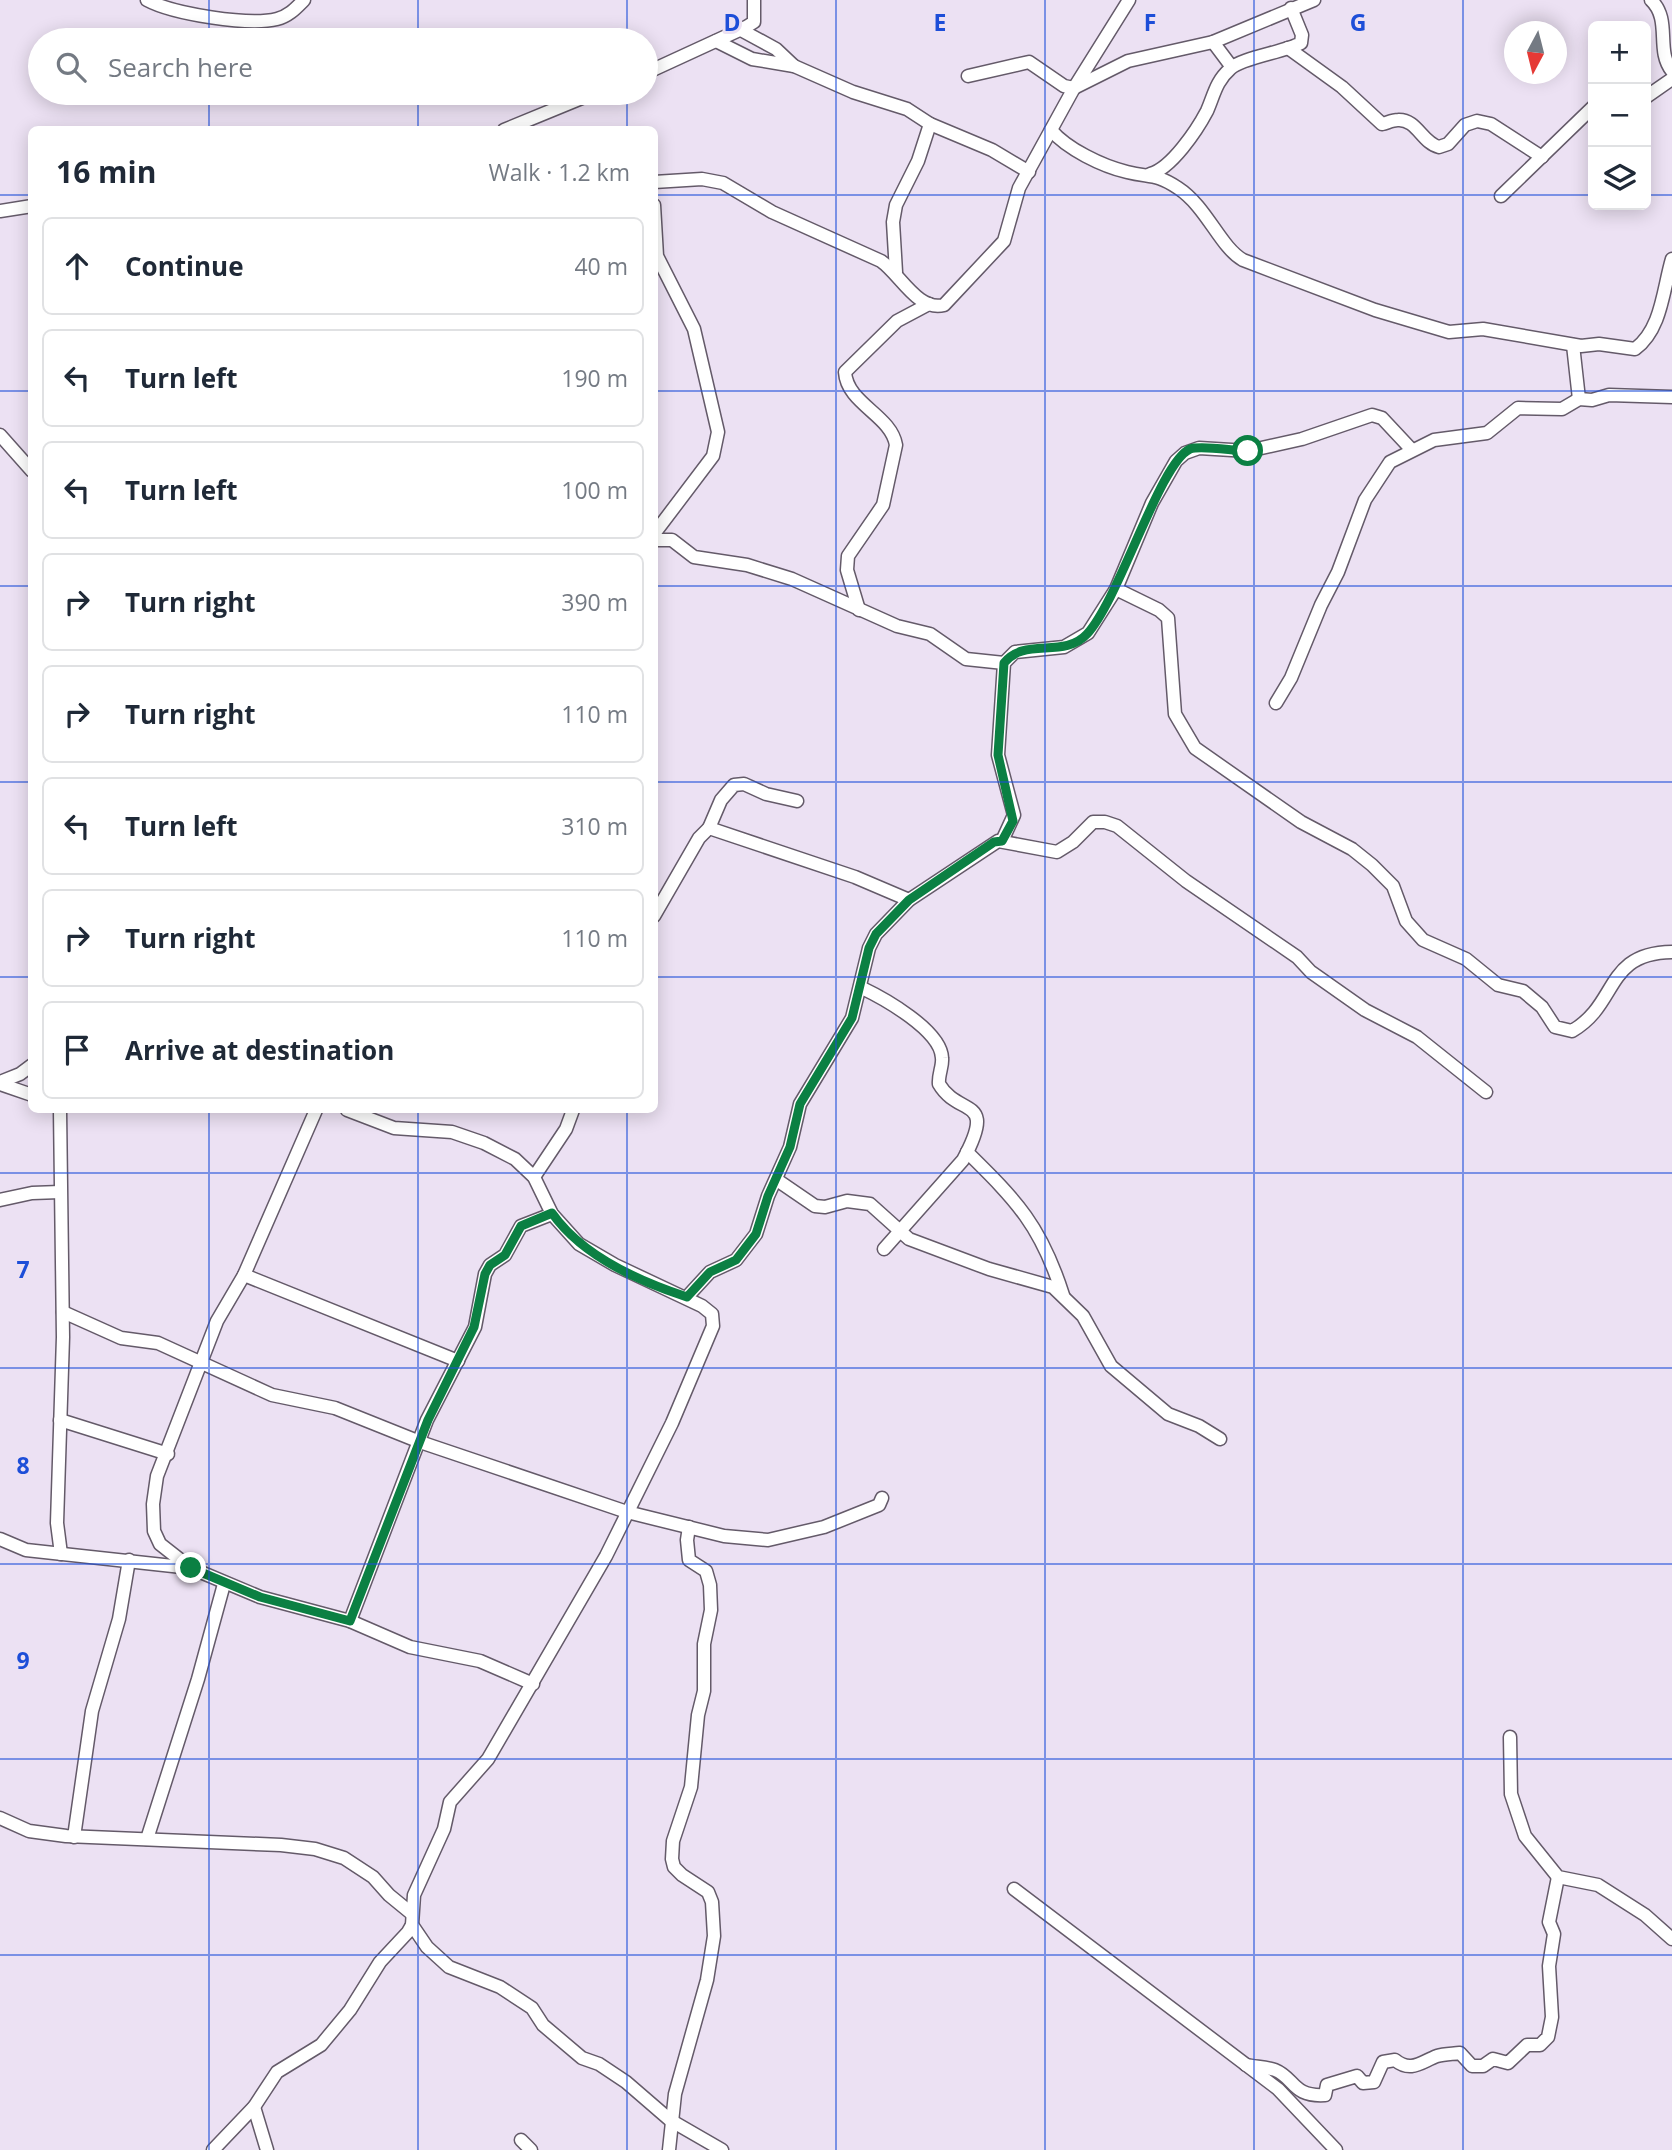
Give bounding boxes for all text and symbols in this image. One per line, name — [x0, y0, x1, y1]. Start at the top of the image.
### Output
text: D — [723, 6, 741, 38]
text: E — [934, 6, 946, 38]
text: F — [1144, 6, 1156, 38]
text: G — [1350, 6, 1366, 38]
north arrow — [1504, 21, 1567, 84]
map controls — [1588, 21, 1651, 210]
button: + — [1588, 21, 1651, 84]
search box — [28, 28, 658, 105]
icon: search — [52, 48, 90, 86]
text: Search here — [108, 49, 253, 85]
button: − — [1588, 84, 1651, 147]
button: layers — [1588, 147, 1651, 210]
text: 16 min — [56, 151, 156, 192]
text: Walk · 1.2 km — [488, 156, 630, 188]
icon: ahead — [58, 247, 96, 285]
text: Continue — [125, 248, 244, 284]
text: 40 m — [574, 250, 628, 282]
icon: left — [58, 359, 96, 397]
text: Turn left — [125, 360, 237, 396]
text: 190 m — [561, 362, 628, 394]
route start — [1232, 435, 1263, 466]
icon: left — [58, 471, 96, 509]
text: Turn left — [125, 472, 237, 508]
text: 100 m — [561, 474, 628, 506]
icon: right — [58, 583, 96, 621]
text: Turn right — [125, 584, 256, 620]
text: 390 m — [561, 586, 628, 618]
icon: right — [58, 695, 96, 733]
text: Turn right — [125, 696, 256, 732]
text: 110 m — [561, 698, 628, 730]
icon: left — [58, 807, 96, 845]
text: Turn left — [125, 808, 237, 844]
text: 310 m — [561, 810, 628, 842]
icon: right — [58, 919, 96, 957]
text: Turn right — [125, 920, 256, 956]
text: 110 m — [561, 922, 628, 954]
icon: arrive — [58, 1031, 96, 1069]
text: Arrive at destination — [125, 1032, 394, 1068]
text: 7 — [16, 1253, 30, 1285]
text: 8 — [16, 1449, 30, 1481]
route end — [175, 1552, 206, 1583]
text: 9 — [16, 1644, 30, 1676]

